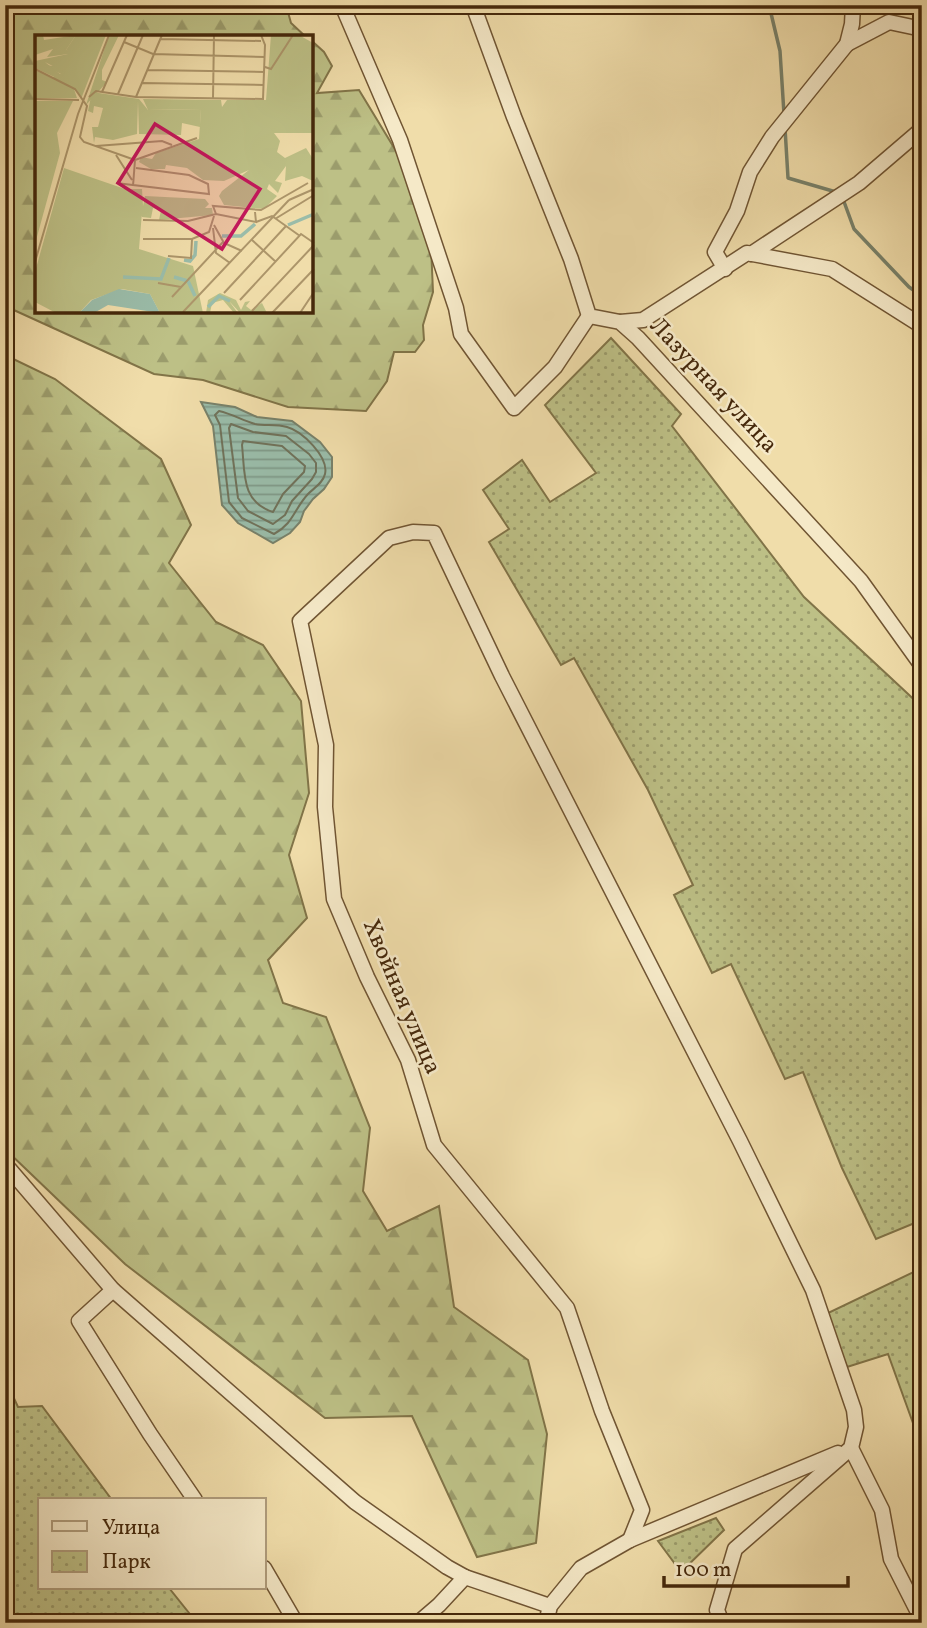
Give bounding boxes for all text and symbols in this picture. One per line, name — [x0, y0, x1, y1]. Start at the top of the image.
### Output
inset map — [35, 35, 313, 313]
street label: Лазурная улица — [641, 310, 785, 462]
street label: Хвойная улица — [353, 914, 449, 1080]
legend — [38, 1498, 266, 1590]
text: Улица — [102, 1514, 160, 1543]
scale bar — [664, 1544, 848, 1588]
text: Парк — [102, 1548, 151, 1577]
text: 100 m — [675, 1556, 732, 1585]

